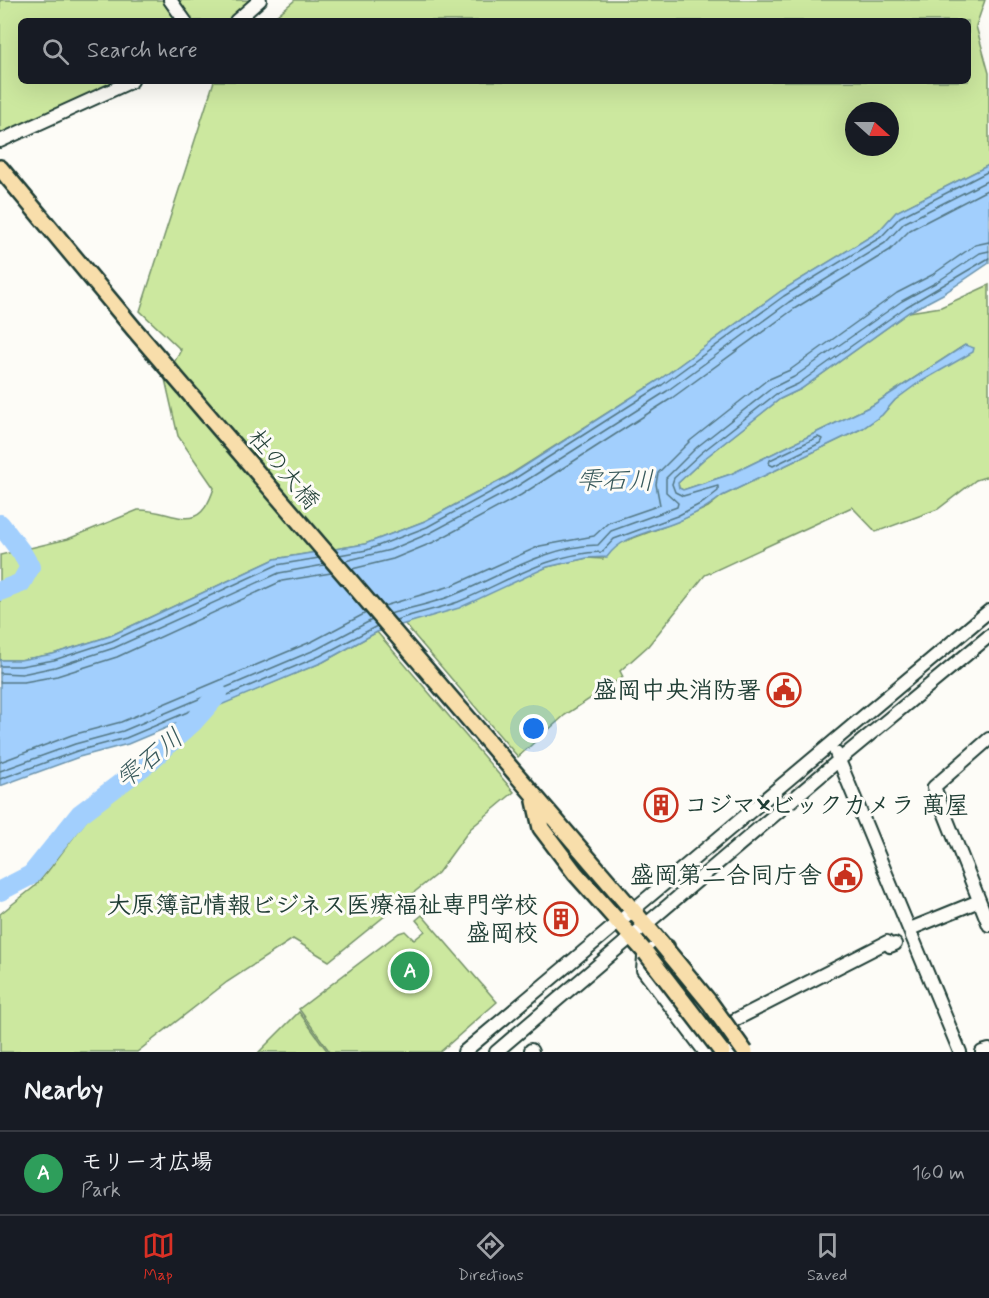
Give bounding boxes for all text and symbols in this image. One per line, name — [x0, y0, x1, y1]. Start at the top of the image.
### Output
search box — [18, 18, 971, 84]
icon: search — [39, 35, 72, 68]
text: Search here — [87, 37, 198, 65]
north arrow — [845, 102, 899, 156]
street label: 杜の大橋 — [240, 423, 326, 517]
water label: 雫石川 — [576, 465, 654, 499]
public building icon: 盛岡中央消防署 — [766, 672, 802, 708]
place label: 盛岡中央消防署 — [593, 676, 761, 707]
your location — [519, 714, 548, 743]
water label: 雫石川 — [109, 722, 191, 797]
building icon: コジマ×ビックカメラ 萬屋 — [643, 787, 679, 823]
place label: コジマ×ビックカメラ 萬屋 — [684, 791, 969, 822]
public building icon: 盛岡第二合同庁舎 — [827, 857, 863, 893]
place label: 盛岡第二合同庁舎 — [630, 861, 822, 892]
place label: 大原簿記情報ビジネス医療福祉専門学校 盛岡校 — [107, 891, 538, 950]
building icon: 大原簿記情報ビジネス医療福祉専門学校 盛岡校 — [543, 901, 579, 937]
pin: A — [390, 948, 430, 994]
text: Nearby — [24, 1074, 103, 1108]
text: モリーオ広場 — [81, 1149, 213, 1177]
text: A — [37, 1160, 50, 1187]
text: 160 m — [912, 1160, 965, 1187]
text: Park — [81, 1177, 121, 1204]
tab: Map — [142, 1229, 175, 1286]
tab: Directions — [458, 1229, 524, 1286]
tab: Saved — [807, 1229, 847, 1286]

